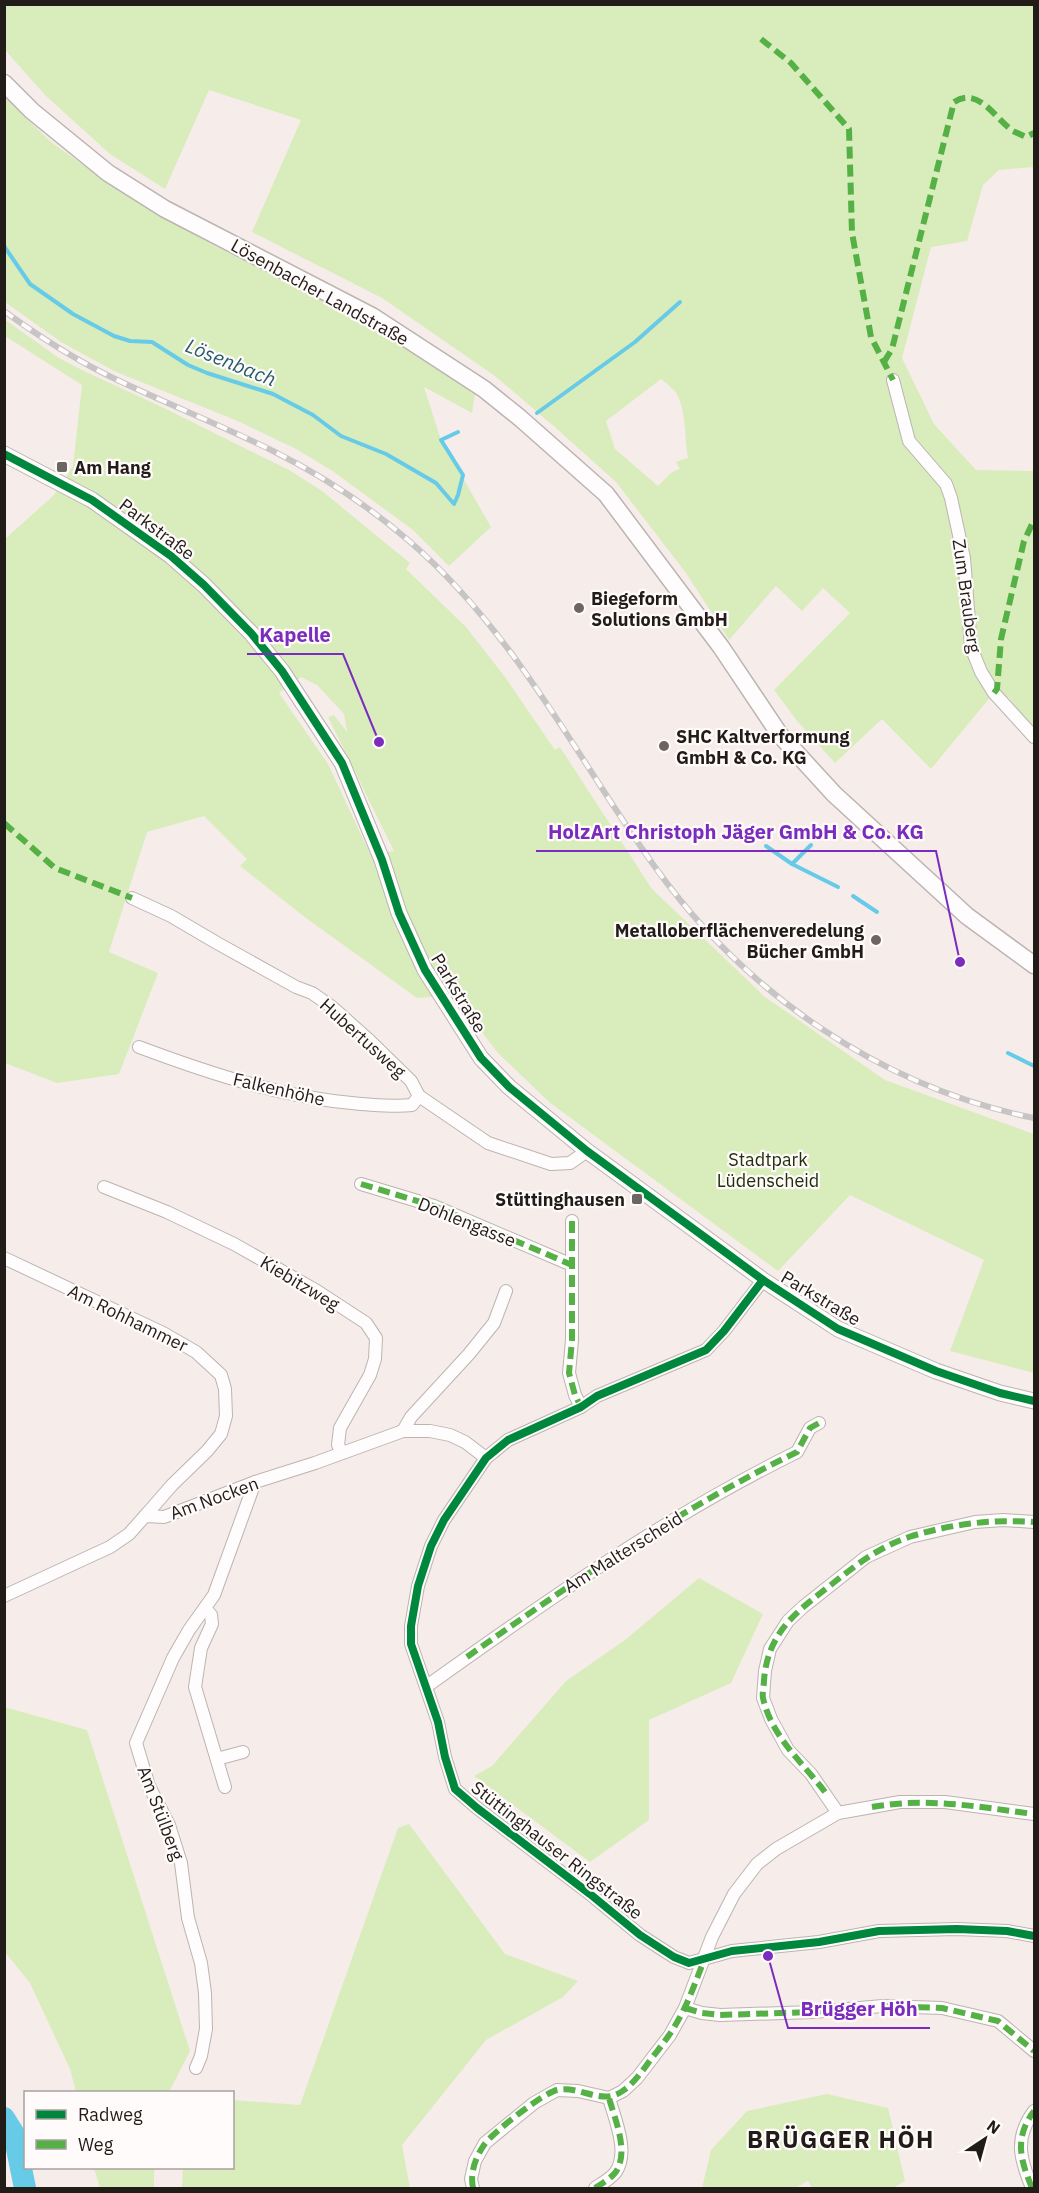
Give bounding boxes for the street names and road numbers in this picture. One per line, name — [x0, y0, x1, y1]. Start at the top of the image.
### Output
street label: Lösenbacher Landstraße — [227, 234, 413, 351]
street label: Parkstraße — [115, 493, 199, 565]
street label: Zum Brauberg — [948, 538, 986, 655]
street label: Parkstraße — [426, 949, 492, 1037]
street label: Hubertusweg — [315, 993, 411, 1083]
street label: Falkenhöhe — [231, 1067, 327, 1111]
street label: Dohlengasse — [415, 1192, 520, 1252]
street label: Kiebitzweg — [256, 1250, 344, 1316]
street label: Parkstraße — [777, 1265, 865, 1331]
street label: Am Rohhammer — [64, 1279, 192, 1357]
street label: Am Nocken — [167, 1471, 261, 1525]
street label: Am Malterscheid — [559, 1506, 687, 1598]
street label: Am Stülberg — [132, 1762, 190, 1864]
street label: Stüttinghauser Ringstraße — [467, 1776, 648, 1924]

